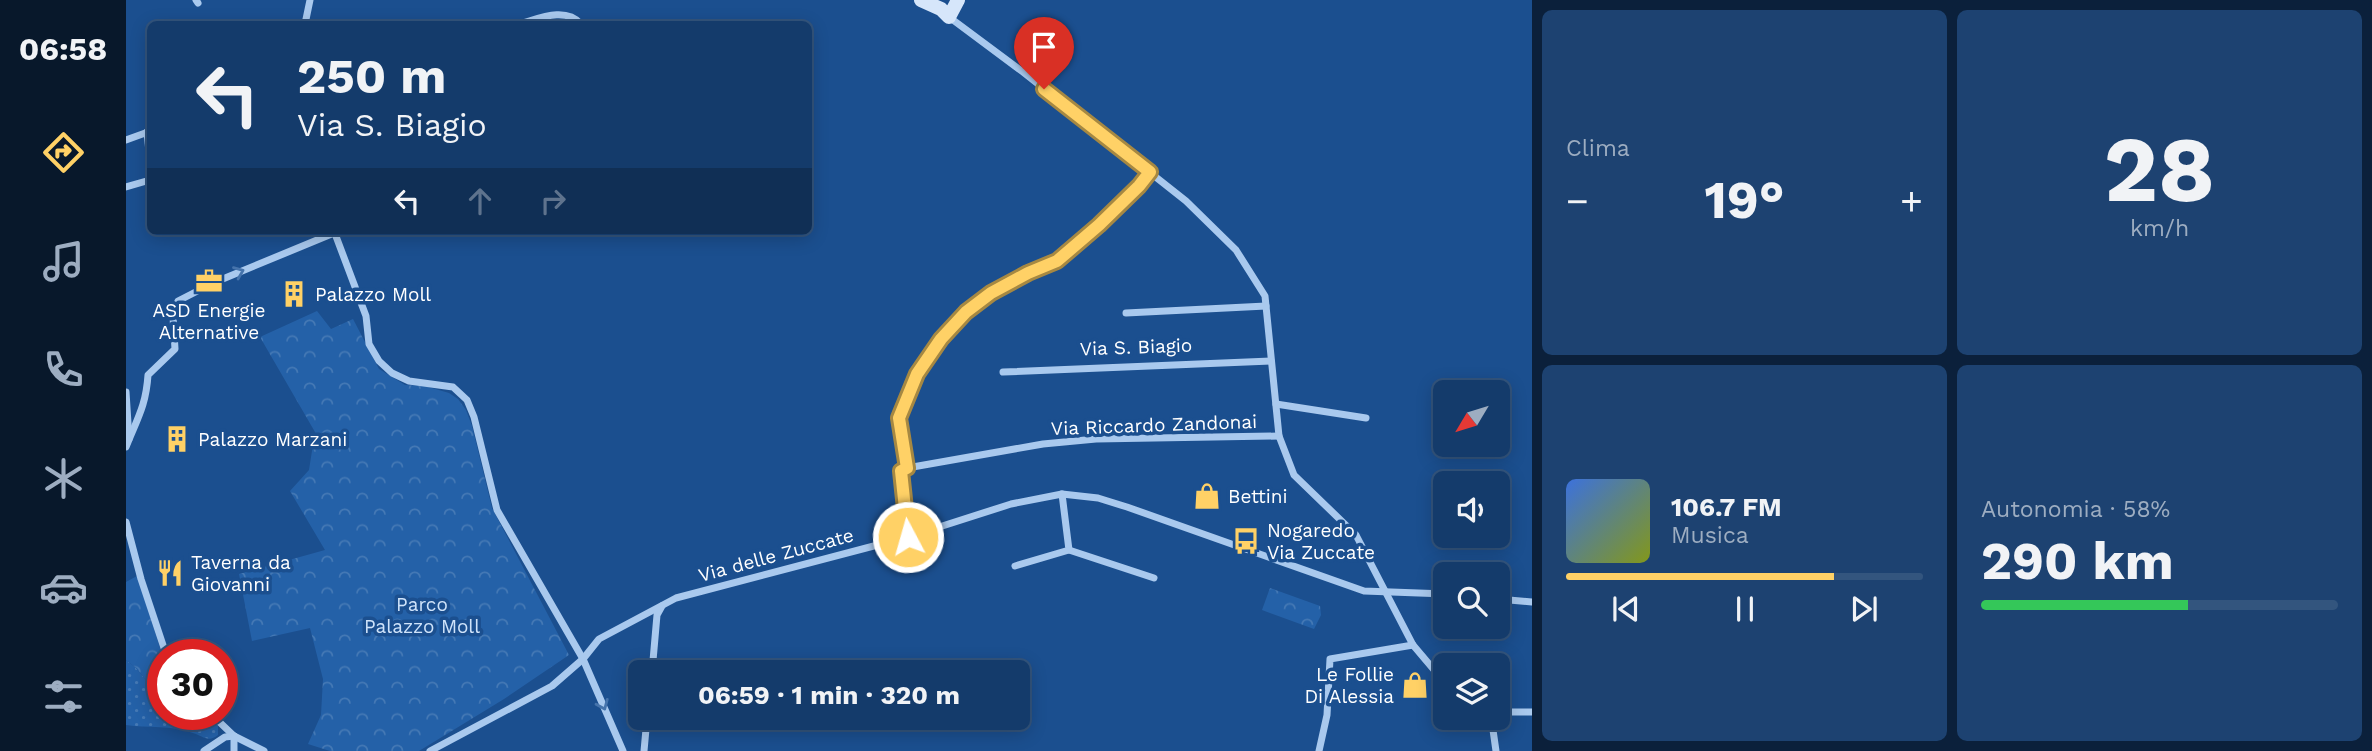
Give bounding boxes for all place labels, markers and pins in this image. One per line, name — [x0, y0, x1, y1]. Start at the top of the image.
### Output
pin — [1014, 17, 1074, 89]
office icon: ASD Energie Alternative — [194, 266, 224, 296]
building icon: Palazzo Moll — [279, 279, 309, 309]
place label: Palazzo Moll — [315, 283, 431, 306]
place label: ASD Energie Alternative — [153, 299, 266, 344]
building icon: Palazzo Marzani — [162, 424, 192, 454]
place label: Palazzo Marzani — [198, 428, 347, 451]
shop icon: Bettini — [1192, 481, 1222, 511]
place label: Bettini — [1228, 485, 1288, 508]
place label: Nogaredo Via Zuccate — [1267, 519, 1375, 564]
bus stop icon: Nogaredo Via Zuccate — [1231, 526, 1261, 556]
place label: Taverna da Giovanni — [191, 551, 291, 596]
restaurant icon: Taverna da Giovanni — [155, 558, 185, 588]
place label: Le Follie Di Alessia — [1304, 663, 1394, 708]
shop icon: Le Follie Di Alessia — [1400, 670, 1430, 700]

